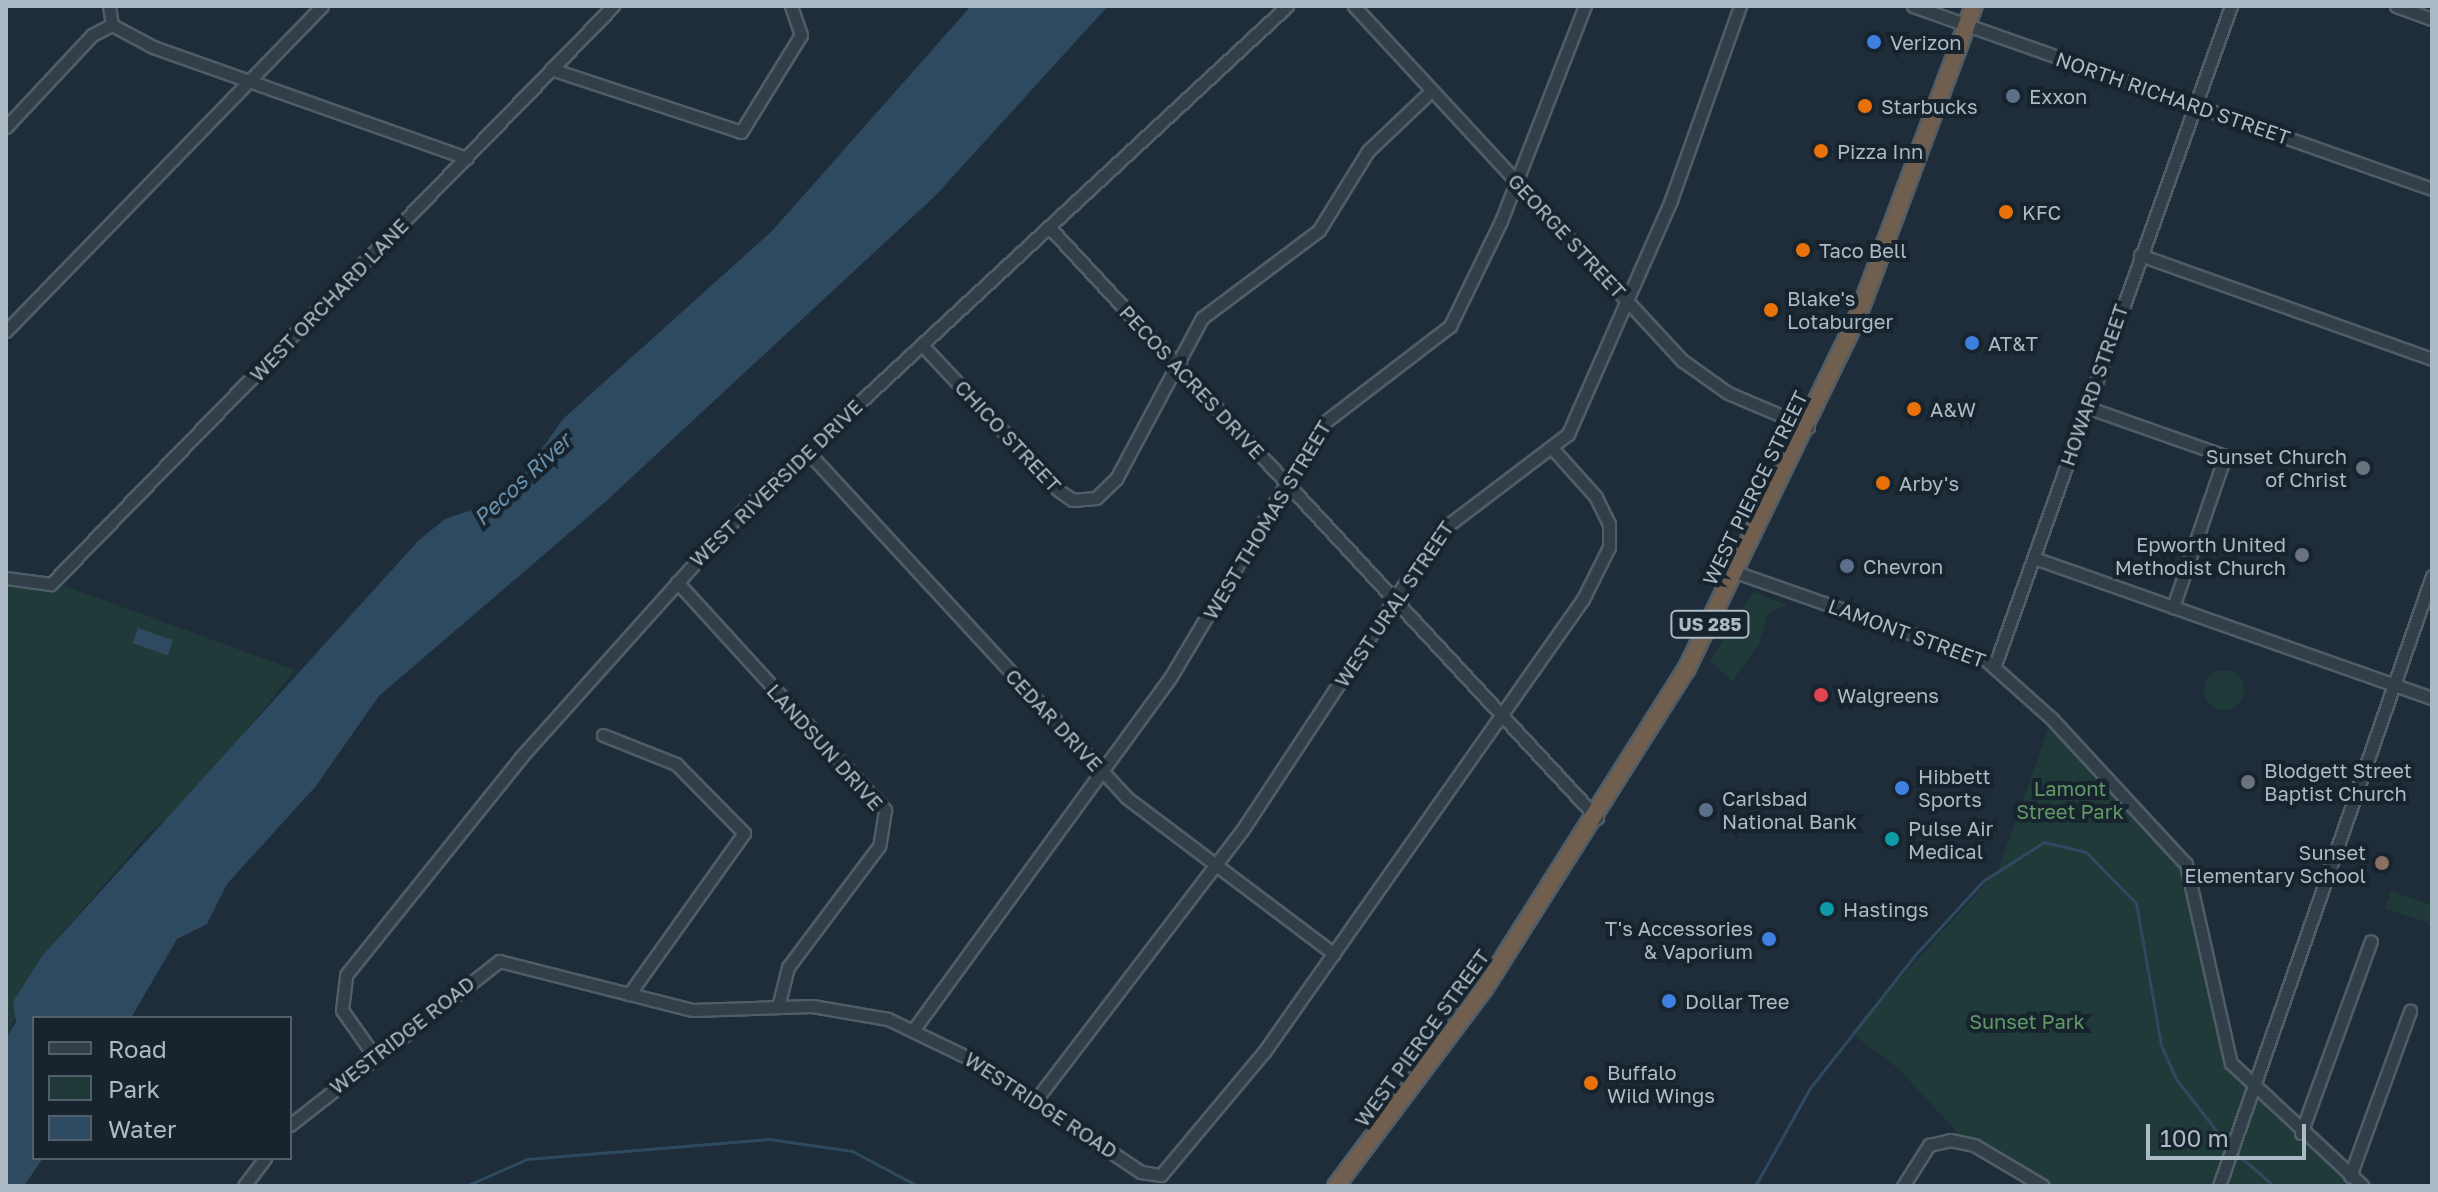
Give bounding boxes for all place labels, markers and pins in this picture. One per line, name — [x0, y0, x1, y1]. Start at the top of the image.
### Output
place label: Verizon — [1890, 30, 1961, 54]
marker: Verizon — [1865, 33, 1883, 51]
place label: Exxon — [2029, 84, 2087, 108]
marker: Exxon — [2004, 87, 2022, 105]
place label: Starbucks — [1881, 94, 1978, 118]
marker: Starbucks — [1856, 97, 1874, 115]
place label: Pizza Inn — [1837, 139, 1923, 163]
marker: Pizza Inn — [1812, 142, 1830, 160]
place label: KFC — [2022, 200, 2061, 224]
marker: KFC — [1997, 203, 2015, 221]
place label: Taco Bell — [1819, 238, 1907, 262]
marker: Taco Bell — [1794, 241, 1812, 259]
place label: Blake's Lotaburger — [1787, 286, 1893, 333]
marker: Blake's Lotaburger — [1762, 301, 1780, 319]
place label: AT&T — [1988, 331, 2038, 355]
marker: AT&T — [1963, 334, 1981, 352]
place label: A&W — [1930, 397, 1976, 421]
marker: A&W — [1905, 400, 1923, 418]
place label: Sunset Church of Christ — [2206, 444, 2347, 491]
marker: Sunset Church of Christ — [2354, 459, 2372, 477]
place label: Arby's — [1899, 471, 1959, 495]
marker: Arby's — [1874, 474, 1892, 492]
place label: Epworth United Methodist Church — [2115, 532, 2286, 579]
marker: Epworth United Methodist Church — [2293, 546, 2311, 564]
place label: Chevron — [1863, 554, 1943, 578]
marker: Chevron — [1838, 557, 1856, 575]
place label: Walgreens — [1837, 683, 1939, 707]
marker: Walgreens — [1812, 686, 1830, 704]
place label: Blodgett Street Baptist Church — [2264, 758, 2412, 805]
place label: Hibbett Sports — [1918, 764, 1991, 811]
marker: Blodgett Street Baptist Church — [2239, 773, 2257, 791]
marker: Hibbett Sports — [1893, 779, 1911, 797]
place label: Carlsbad National Bank — [1722, 786, 1857, 833]
marker: Carlsbad National Bank — [1697, 801, 1715, 819]
place label: Pulse Air Medical — [1908, 816, 1993, 863]
marker: Pulse Air Medical — [1883, 830, 1901, 848]
place label: Sunset Elementary School — [2184, 840, 2366, 887]
marker: Sunset Elementary School — [2373, 854, 2391, 872]
place label: Hastings — [1843, 897, 1929, 921]
marker: Hastings — [1818, 900, 1836, 918]
place label: T's Accessories & Vaporium — [1605, 916, 1753, 963]
marker: T's Accessories & Vaporium — [1760, 930, 1778, 948]
place label: Dollar Tree — [1685, 989, 1789, 1013]
marker: Dollar Tree — [1660, 992, 1678, 1010]
place label: Buffalo Wild Wings — [1607, 1060, 1715, 1107]
marker: Buffalo Wild Wings — [1582, 1074, 1600, 1092]

